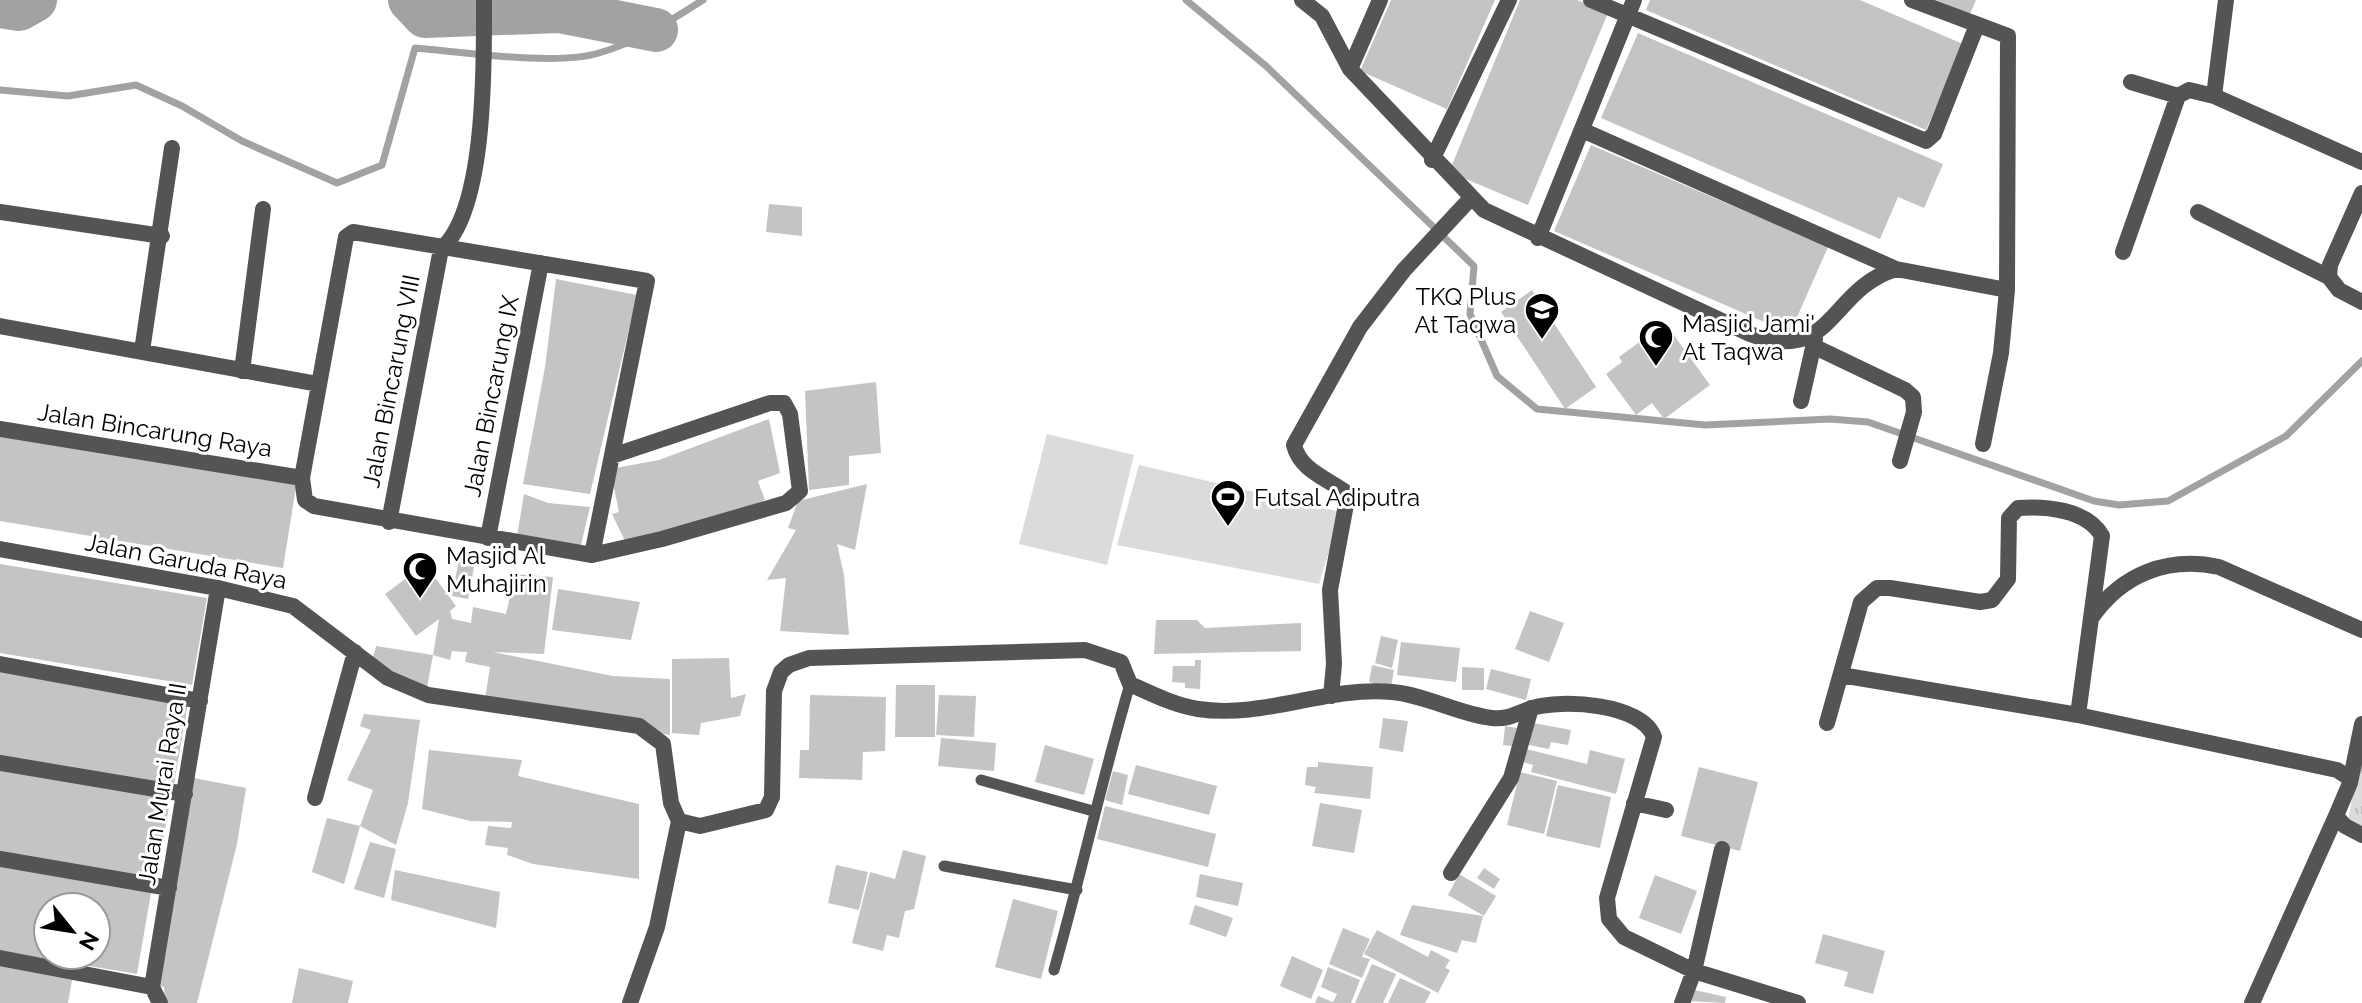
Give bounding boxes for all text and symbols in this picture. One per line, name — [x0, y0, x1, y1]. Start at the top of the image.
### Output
street label: Jalan Bincarung VIII — [356, 272, 426, 490]
place label: TKQ Plus At Taqwa — [1415, 282, 1516, 339]
school or university icon: TKQ Plus At Taqwa — [1523, 291, 1561, 341]
street label: Jalan Bincarung IX — [457, 292, 525, 499]
place label: Masjid Jami' At Taqwa — [1682, 309, 1815, 366]
mosque icon: Masjid Jami' At Taqwa — [1637, 318, 1675, 368]
street label: Jalan Bincarung Raya — [36, 397, 274, 463]
sports icon: Futsal Adiputra — [1209, 478, 1247, 528]
place label: Futsal Adiputra — [1254, 483, 1420, 512]
street label: Jalan Garuda Raya — [83, 527, 289, 595]
place label: Masjid Al Muhajirin — [446, 541, 547, 598]
mosque icon: Masjid Al Muhajirin — [401, 550, 439, 600]
street label: Jalan Murai Raya II — [132, 681, 192, 887]
north arrow — [32, 891, 112, 971]
text: N — [74, 927, 105, 955]

